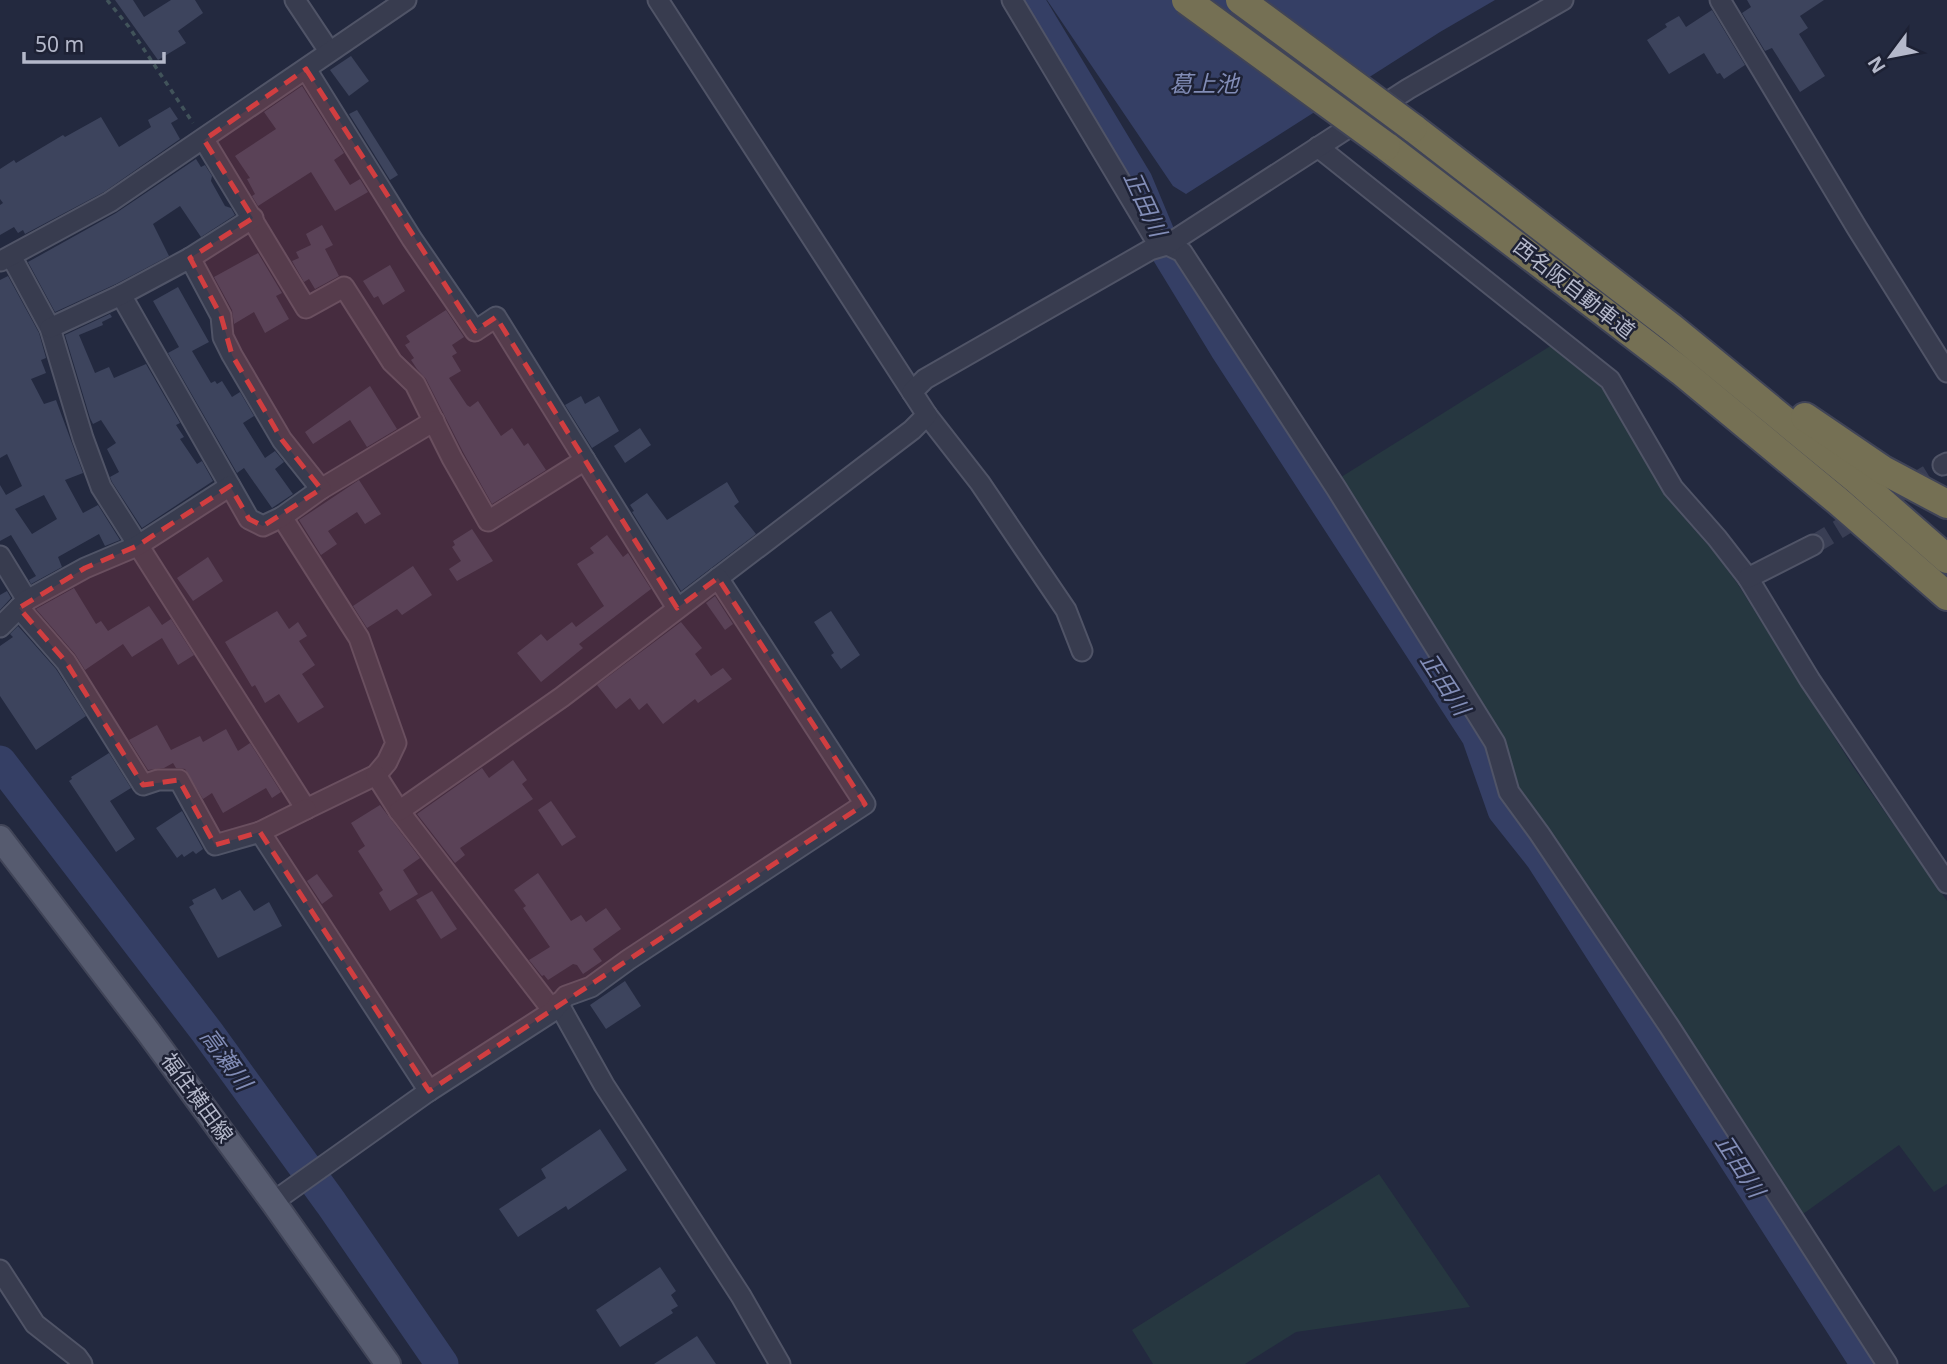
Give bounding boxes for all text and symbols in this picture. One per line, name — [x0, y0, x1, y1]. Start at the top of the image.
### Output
scale bar — [24, 21, 164, 65]
north arrow — [1856, 21, 1926, 91]
text: 50 m — [35, 30, 84, 58]
text: N — [1861, 52, 1892, 78]
water label: 葛上池 — [1170, 67, 1241, 99]
water label: 正田川 — [1117, 166, 1176, 244]
street label: 西名阪自動車道 — [1508, 232, 1641, 344]
water label: 正田川 — [1414, 646, 1480, 724]
water label: 高瀬川 — [194, 1021, 262, 1098]
street label: 福住横田線 — [156, 1047, 240, 1148]
water label: 正田川 — [1709, 1128, 1775, 1206]

